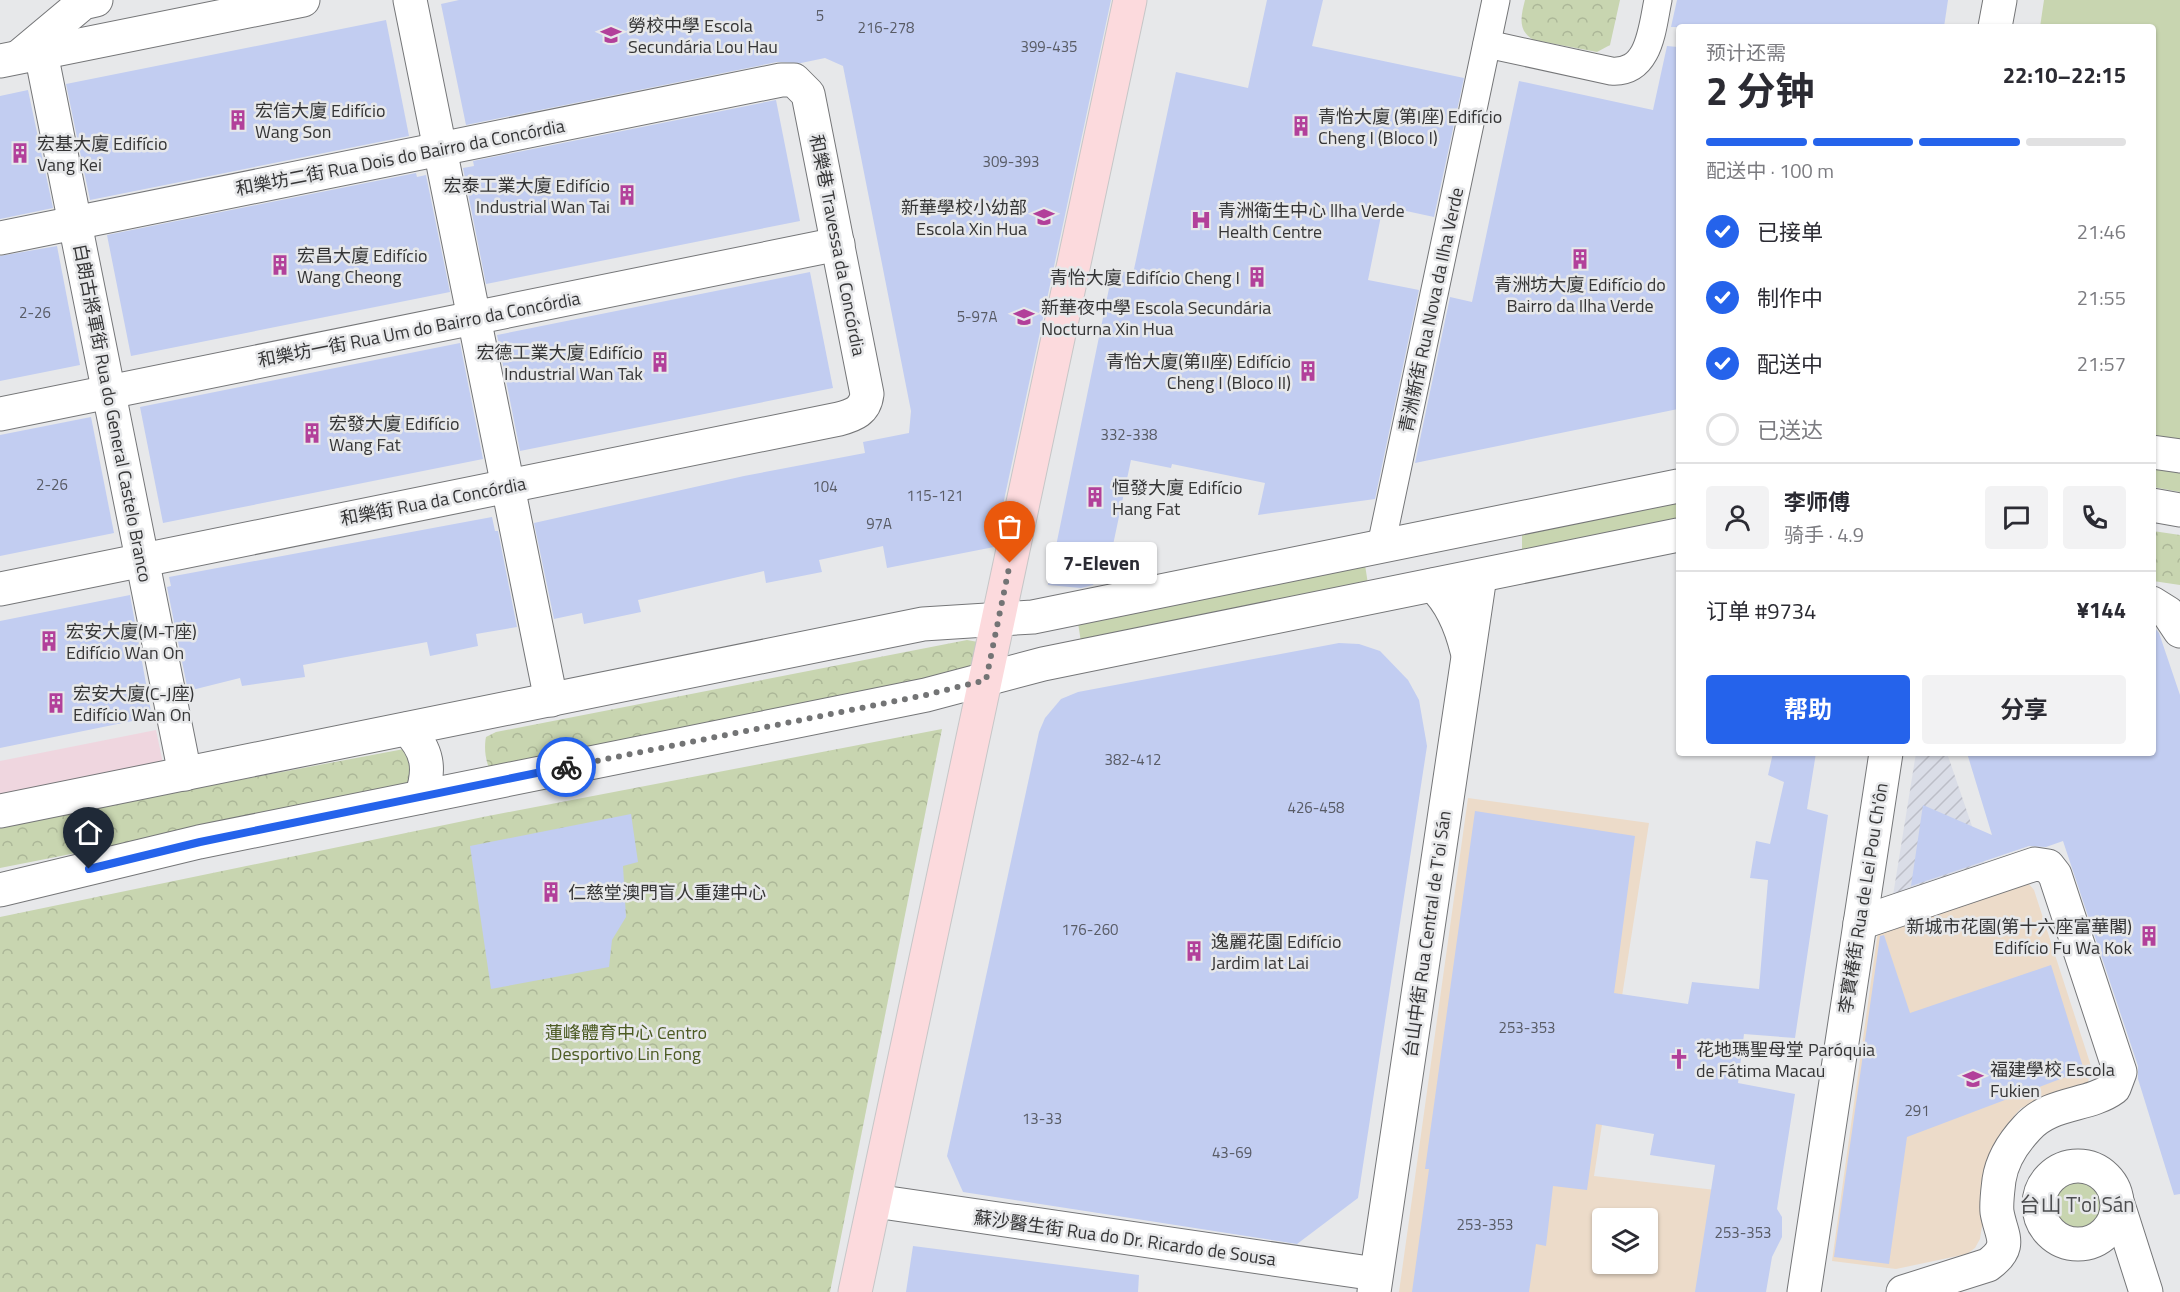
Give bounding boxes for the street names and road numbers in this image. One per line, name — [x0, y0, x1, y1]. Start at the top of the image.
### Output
street label: 和樂坊二街 Rua Dois do Bairro da Concórdia — [233, 112, 567, 202]
street label: 和樂巷 Travessa da Concórdia — [803, 132, 873, 358]
street label: 青洲新街 Rua Nova da Ilha Verde — [1392, 185, 1470, 435]
street label: 白朗古將軍街 Rua do General Castelo Branco — [67, 241, 159, 585]
street label: 和樂坊一街 Rua Um do Bairro da Concórdia — [255, 284, 583, 374]
street label: 和樂街 Rua da Concórdia — [338, 470, 528, 532]
street label: 李寶椿街 Rua de Lei Pou Ch'ôn — [1831, 781, 1895, 1015]
street label: 台山中街 Rua Central de T'oi Sán — [1396, 809, 1458, 1059]
street label: 蘇沙醫生街 Rua do Dr. Ricardo de Sousa — [972, 1203, 1278, 1273]

